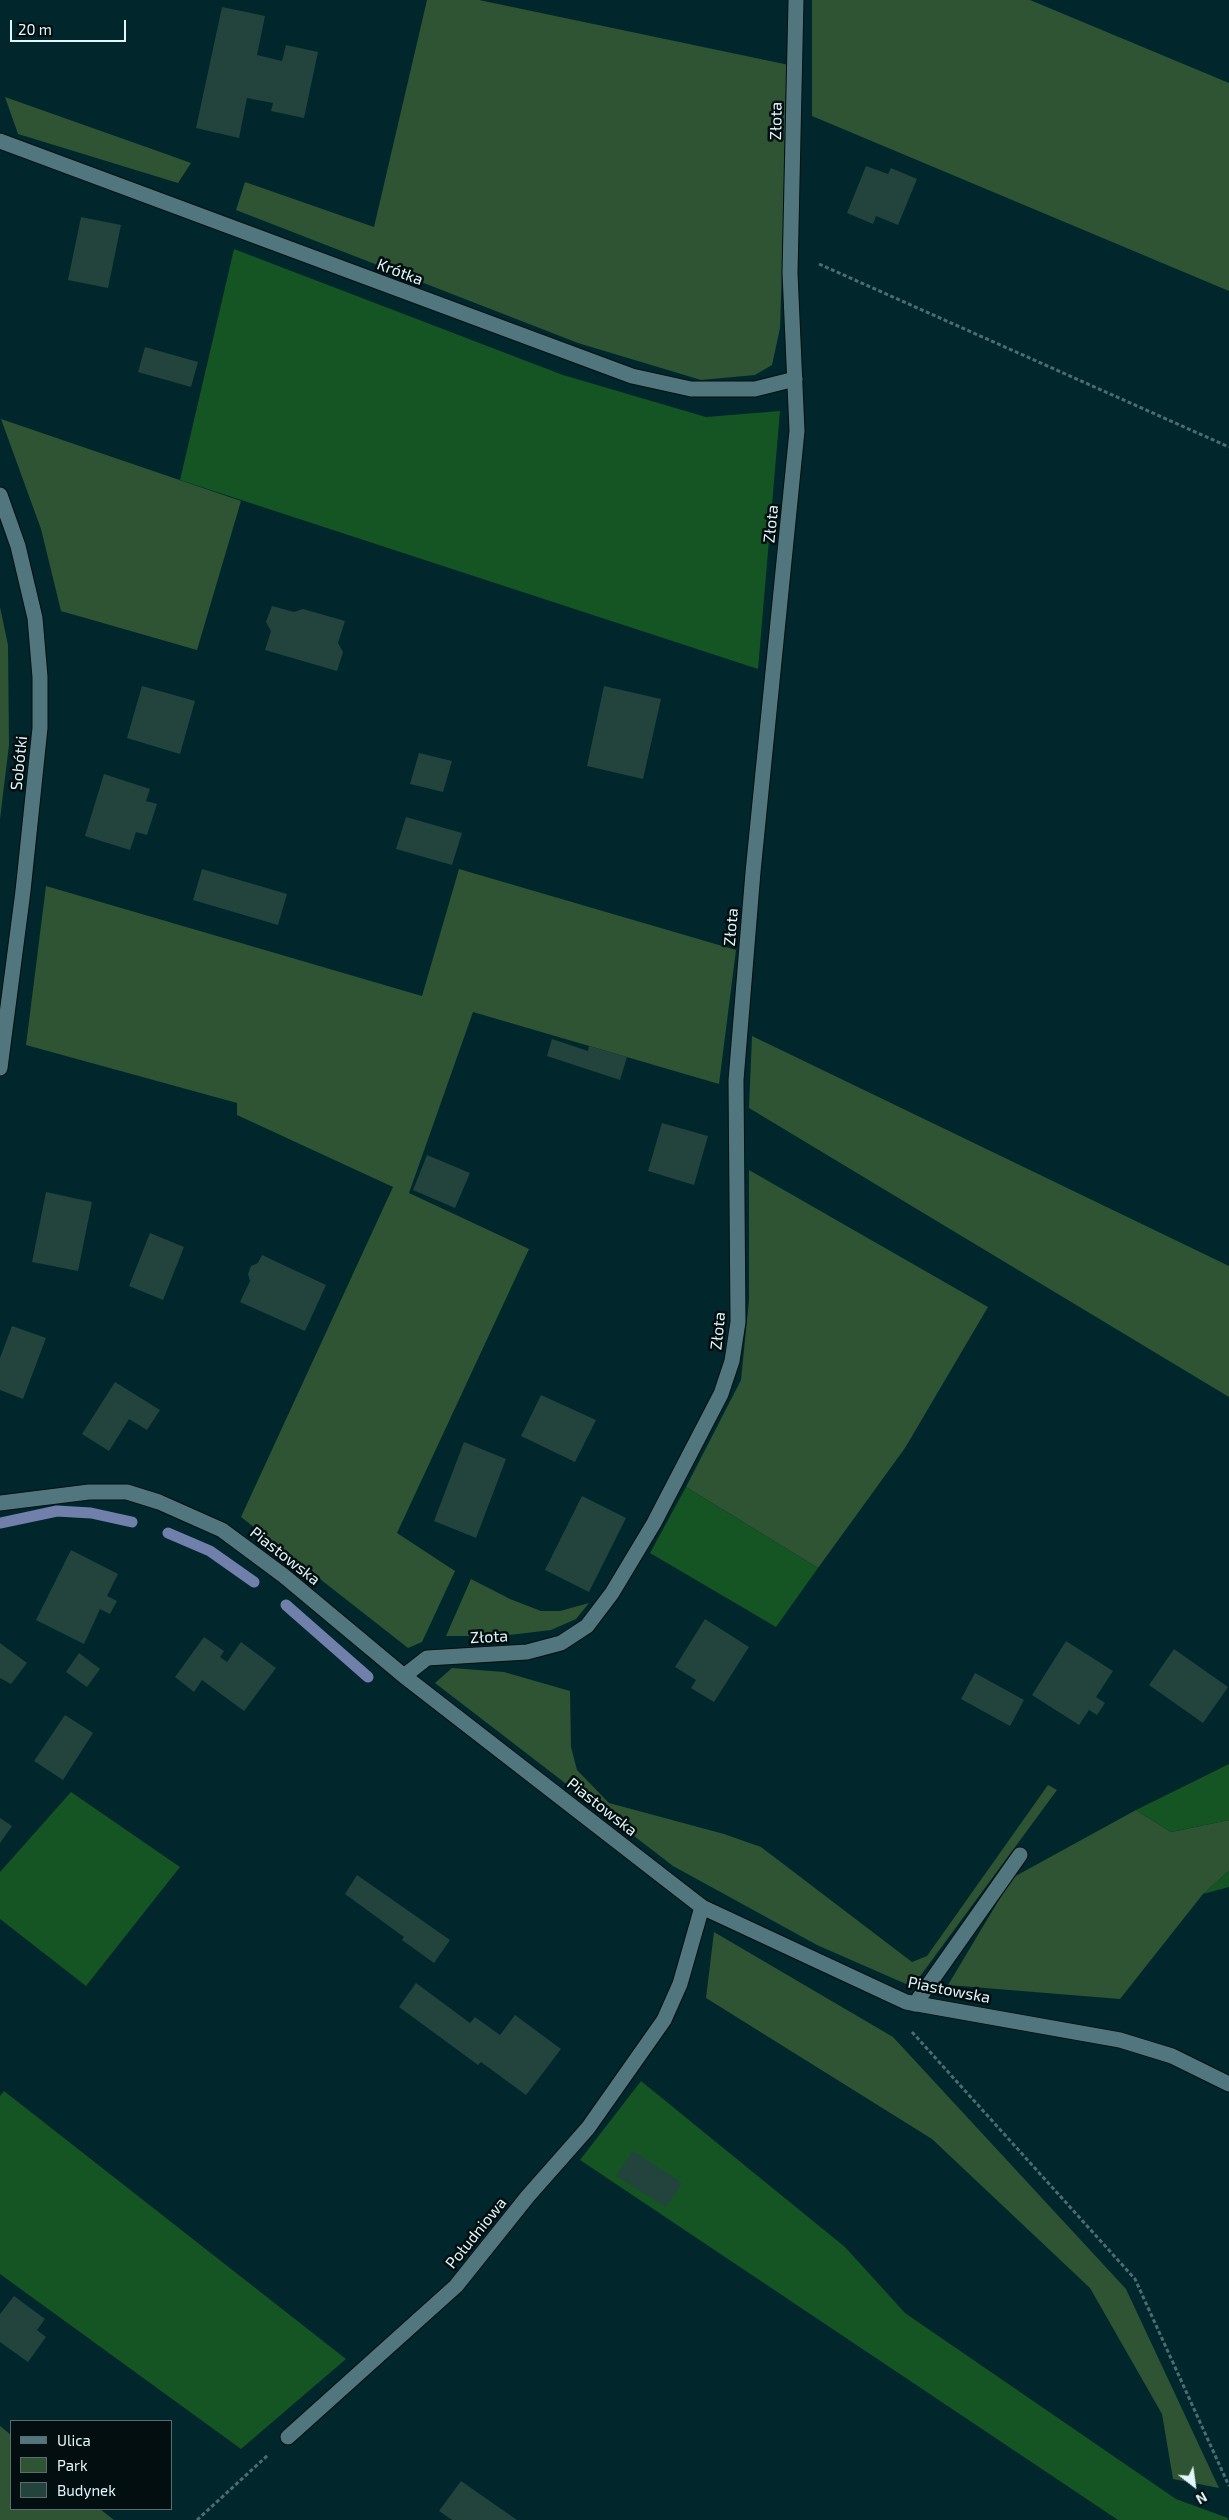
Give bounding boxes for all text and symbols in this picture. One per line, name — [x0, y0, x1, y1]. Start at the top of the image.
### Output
scale bar — [12, 10, 129, 42]
text: 20 m — [18, 20, 52, 38]
street label: Złota — [766, 102, 786, 140]
street label: Krótka — [374, 254, 426, 290]
street label: Złota — [759, 504, 783, 544]
street label: Sobótki — [7, 735, 31, 791]
street label: Złota — [720, 907, 742, 947]
street label: Złota — [706, 1311, 730, 1351]
street label: Piastowska — [246, 1523, 324, 1589]
street label: Złota — [469, 1626, 509, 1648]
street label: Piastowska — [563, 1774, 641, 1840]
street label: Piastowska — [906, 1973, 992, 2007]
street label: Południowa — [441, 2193, 511, 2273]
legend — [10, 2420, 172, 2510]
text: Ulica — [57, 2431, 91, 2449]
text: Park — [57, 2456, 88, 2474]
north arrow — [1169, 2460, 1219, 2510]
text: Budynek — [57, 2481, 116, 2499]
text: N — [1193, 2489, 1210, 2508]

